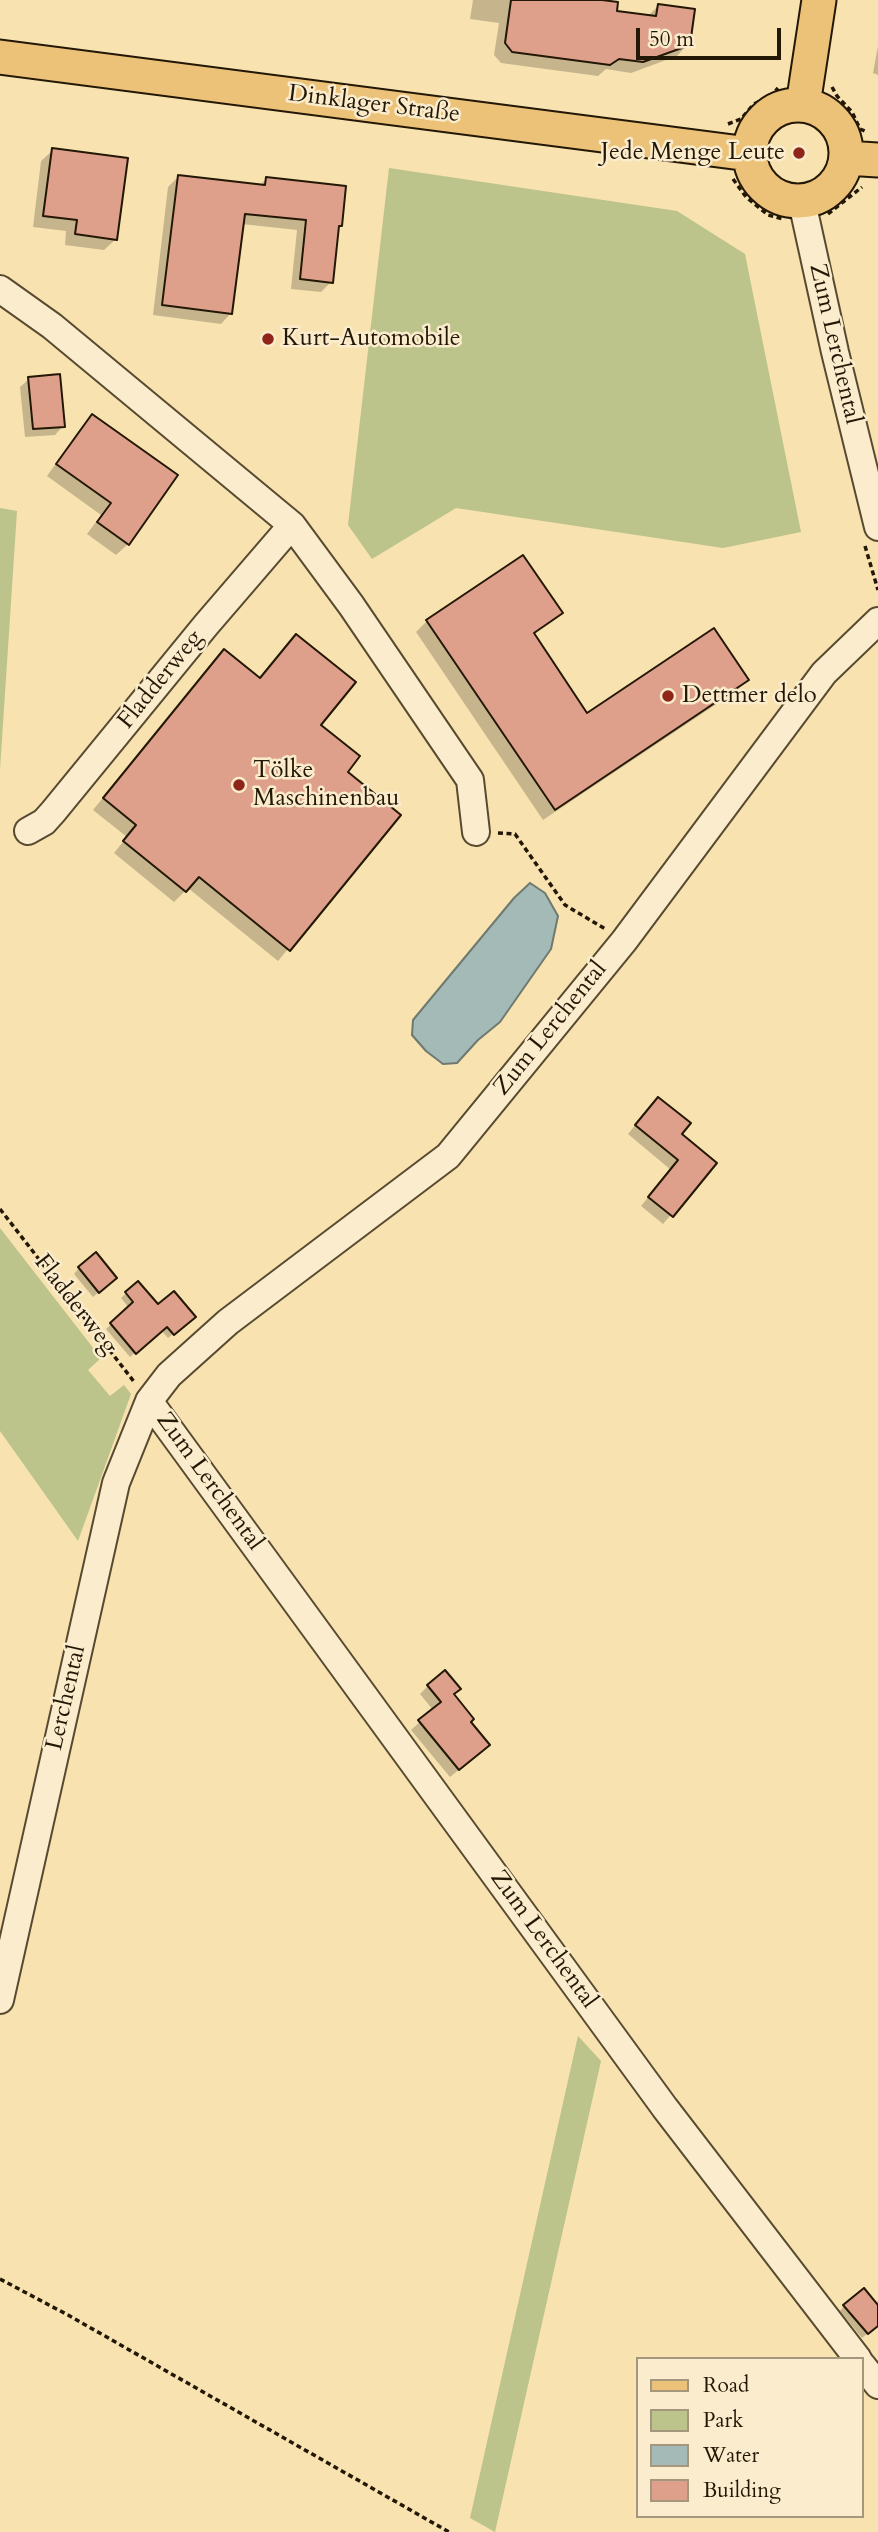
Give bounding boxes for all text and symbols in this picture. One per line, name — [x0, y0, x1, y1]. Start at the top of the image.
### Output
scale bar — [640, 14, 785, 58]
text: 50 m — [649, 25, 694, 54]
street label: Dinklager Straße — [287, 80, 461, 130]
place label: Jede Menge Leute — [601, 139, 785, 167]
marker: Jede Menge Leute — [791, 145, 807, 161]
street label: Zum Lerchental — [802, 261, 866, 427]
place label: Kurt-Automobile — [282, 325, 461, 353]
marker: Kurt-Automobile — [260, 331, 276, 347]
street label: Fladderweg — [112, 625, 210, 735]
place label: Dettmer delo — [682, 682, 817, 710]
marker: Dettmer delo — [660, 688, 676, 704]
place label: Tölke Maschinenbau — [253, 757, 399, 813]
marker: Tölke Maschinenbau — [231, 777, 247, 793]
street label: Zum Lerchental — [488, 956, 614, 1102]
street label: Fladderweg — [27, 1249, 123, 1361]
street label: Zum Lerchental — [149, 1407, 269, 1557]
street label: Lerchental — [41, 1643, 93, 1753]
street label: Zum Lerchental — [483, 1865, 603, 2015]
legend — [636, 2357, 864, 2518]
text: Road — [703, 2371, 749, 2400]
text: Park — [703, 2406, 743, 2435]
text: Water — [703, 2441, 759, 2470]
text: Building — [703, 2476, 781, 2505]

